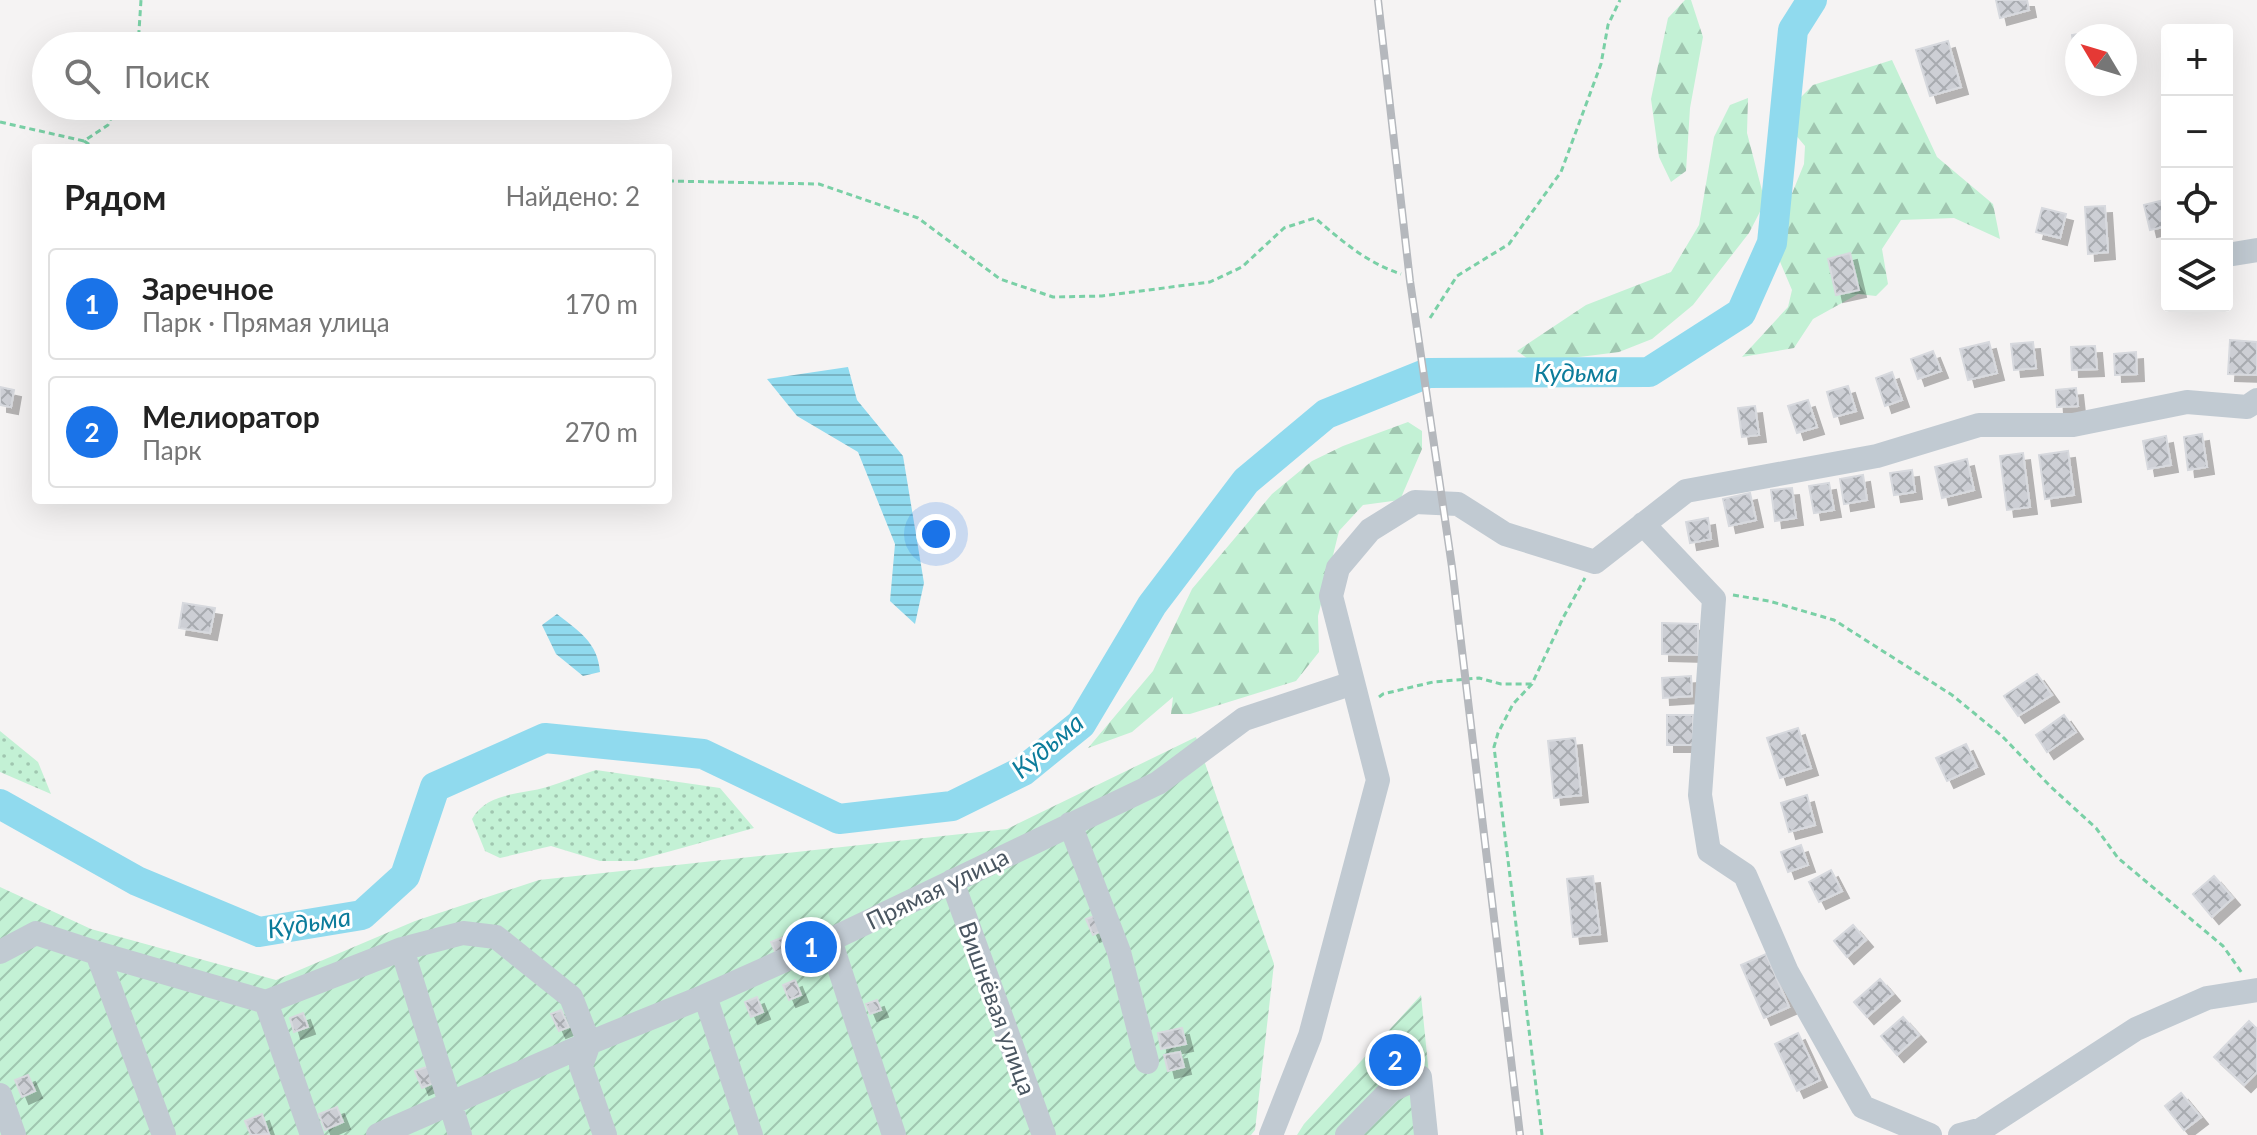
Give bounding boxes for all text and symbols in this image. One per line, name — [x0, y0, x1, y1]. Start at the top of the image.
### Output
north arrow — [2065, 24, 2137, 96]
map controls — [2161, 24, 2233, 312]
button: + — [2161, 24, 2233, 96]
search box — [32, 32, 672, 120]
icon: search — [60, 54, 104, 98]
text: Поиск — [124, 58, 210, 94]
button: − — [2161, 96, 2233, 168]
button: locate — [2161, 168, 2233, 240]
text: Рядом — [64, 176, 166, 217]
text: Найдено: 2 — [505, 180, 640, 212]
button: layers — [2161, 240, 2233, 312]
text: Заречное — [142, 270, 274, 306]
text: 1 — [84, 288, 100, 320]
text: 170 m — [565, 288, 638, 320]
text: Парк · Прямая улица — [142, 306, 390, 338]
water label: Кудьма — [1534, 356, 1618, 388]
text: Мелиоратор — [142, 398, 320, 434]
text: 2 — [84, 416, 100, 448]
text: 270 m — [565, 416, 638, 448]
text: Парк — [142, 434, 202, 466]
your location — [916, 514, 956, 554]
water label: Кудьма — [1005, 706, 1089, 784]
street label: Прямая улица — [861, 841, 1013, 935]
water label: Кудьма — [265, 900, 353, 944]
pin: 1 — [785, 917, 837, 977]
street label: Вишнёвая улица — [953, 917, 1043, 1099]
pin: 2 — [1369, 1030, 1421, 1090]

